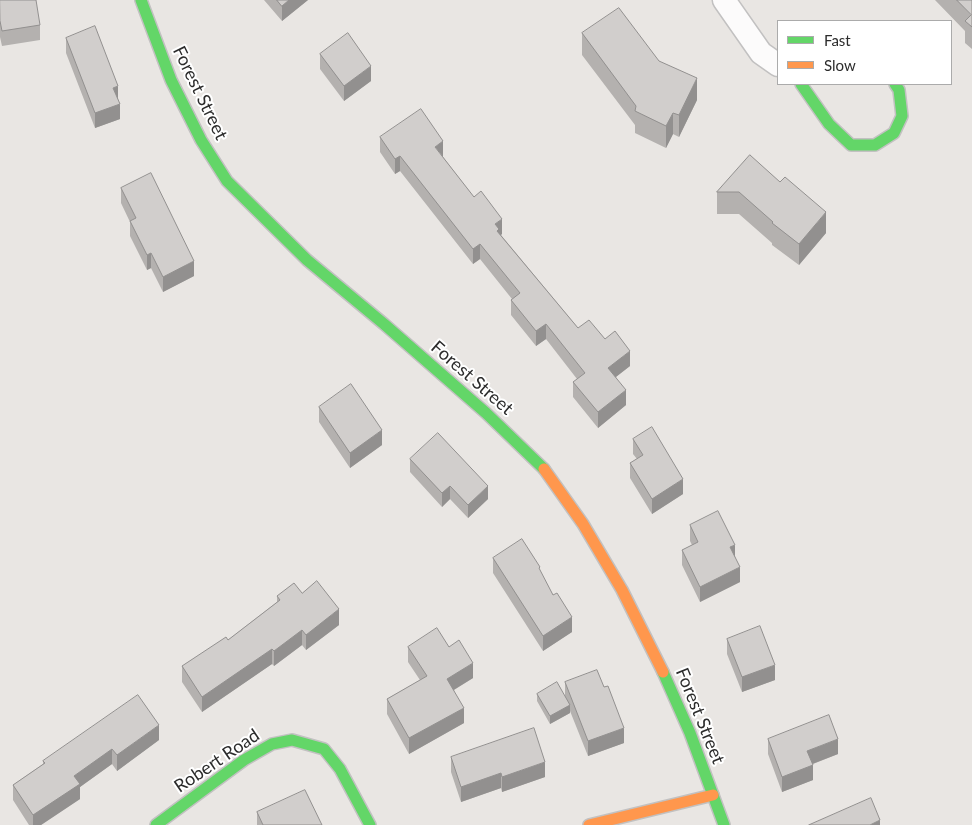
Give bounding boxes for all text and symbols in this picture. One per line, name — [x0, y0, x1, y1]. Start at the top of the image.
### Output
legend — [777, 20, 952, 85]
text: Fast — [824, 31, 851, 49]
street label: Forest Street — [168, 43, 232, 143]
text: Slow — [824, 56, 856, 74]
street label: Forest Street — [427, 337, 517, 419]
street label: Forest Street — [671, 665, 729, 767]
street label: Robert Road — [170, 725, 264, 797]

